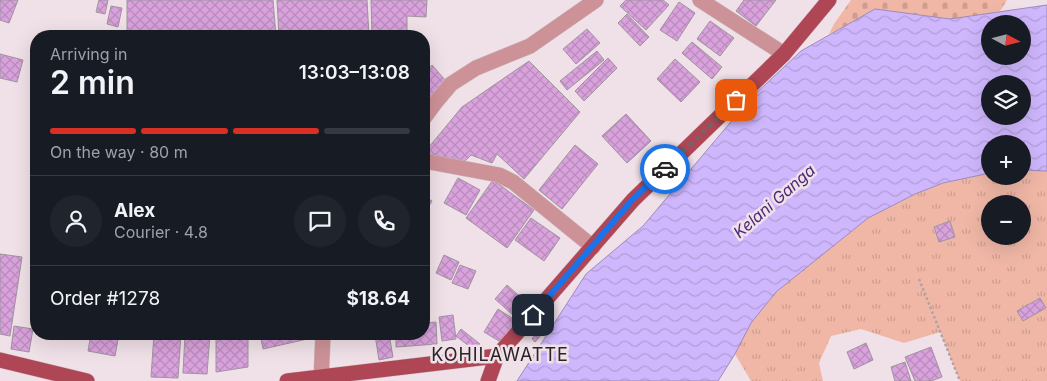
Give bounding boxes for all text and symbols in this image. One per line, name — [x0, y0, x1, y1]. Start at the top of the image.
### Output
north arrow — [981, 15, 1031, 65]
map controls — [981, 15, 1031, 245]
text: Arriving in — [50, 44, 127, 64]
text: 13:03–13:08 — [299, 61, 410, 84]
text: 2 min — [50, 63, 135, 102]
button: layers — [981, 75, 1031, 125]
pin — [715, 79, 757, 121]
icon: bag — [722, 86, 750, 114]
button: + — [981, 135, 1031, 185]
text: On the way · 80 m — [50, 142, 188, 162]
courier — [640, 144, 690, 194]
icon: car — [651, 155, 679, 183]
water label: Kelani Ganga — [729, 160, 819, 242]
button: person — [50, 195, 102, 247]
button: chat — [294, 195, 346, 247]
button: phone — [358, 195, 410, 247]
button: − — [981, 195, 1031, 245]
text: Alex — [114, 199, 155, 222]
text: Courier · 4.8 — [114, 222, 208, 242]
text: Order #1278 — [50, 287, 160, 310]
text: $18.64 — [346, 287, 410, 310]
pin — [512, 294, 554, 336]
icon: home — [519, 301, 547, 329]
district label: KOHILAWATTE — [431, 344, 569, 365]

